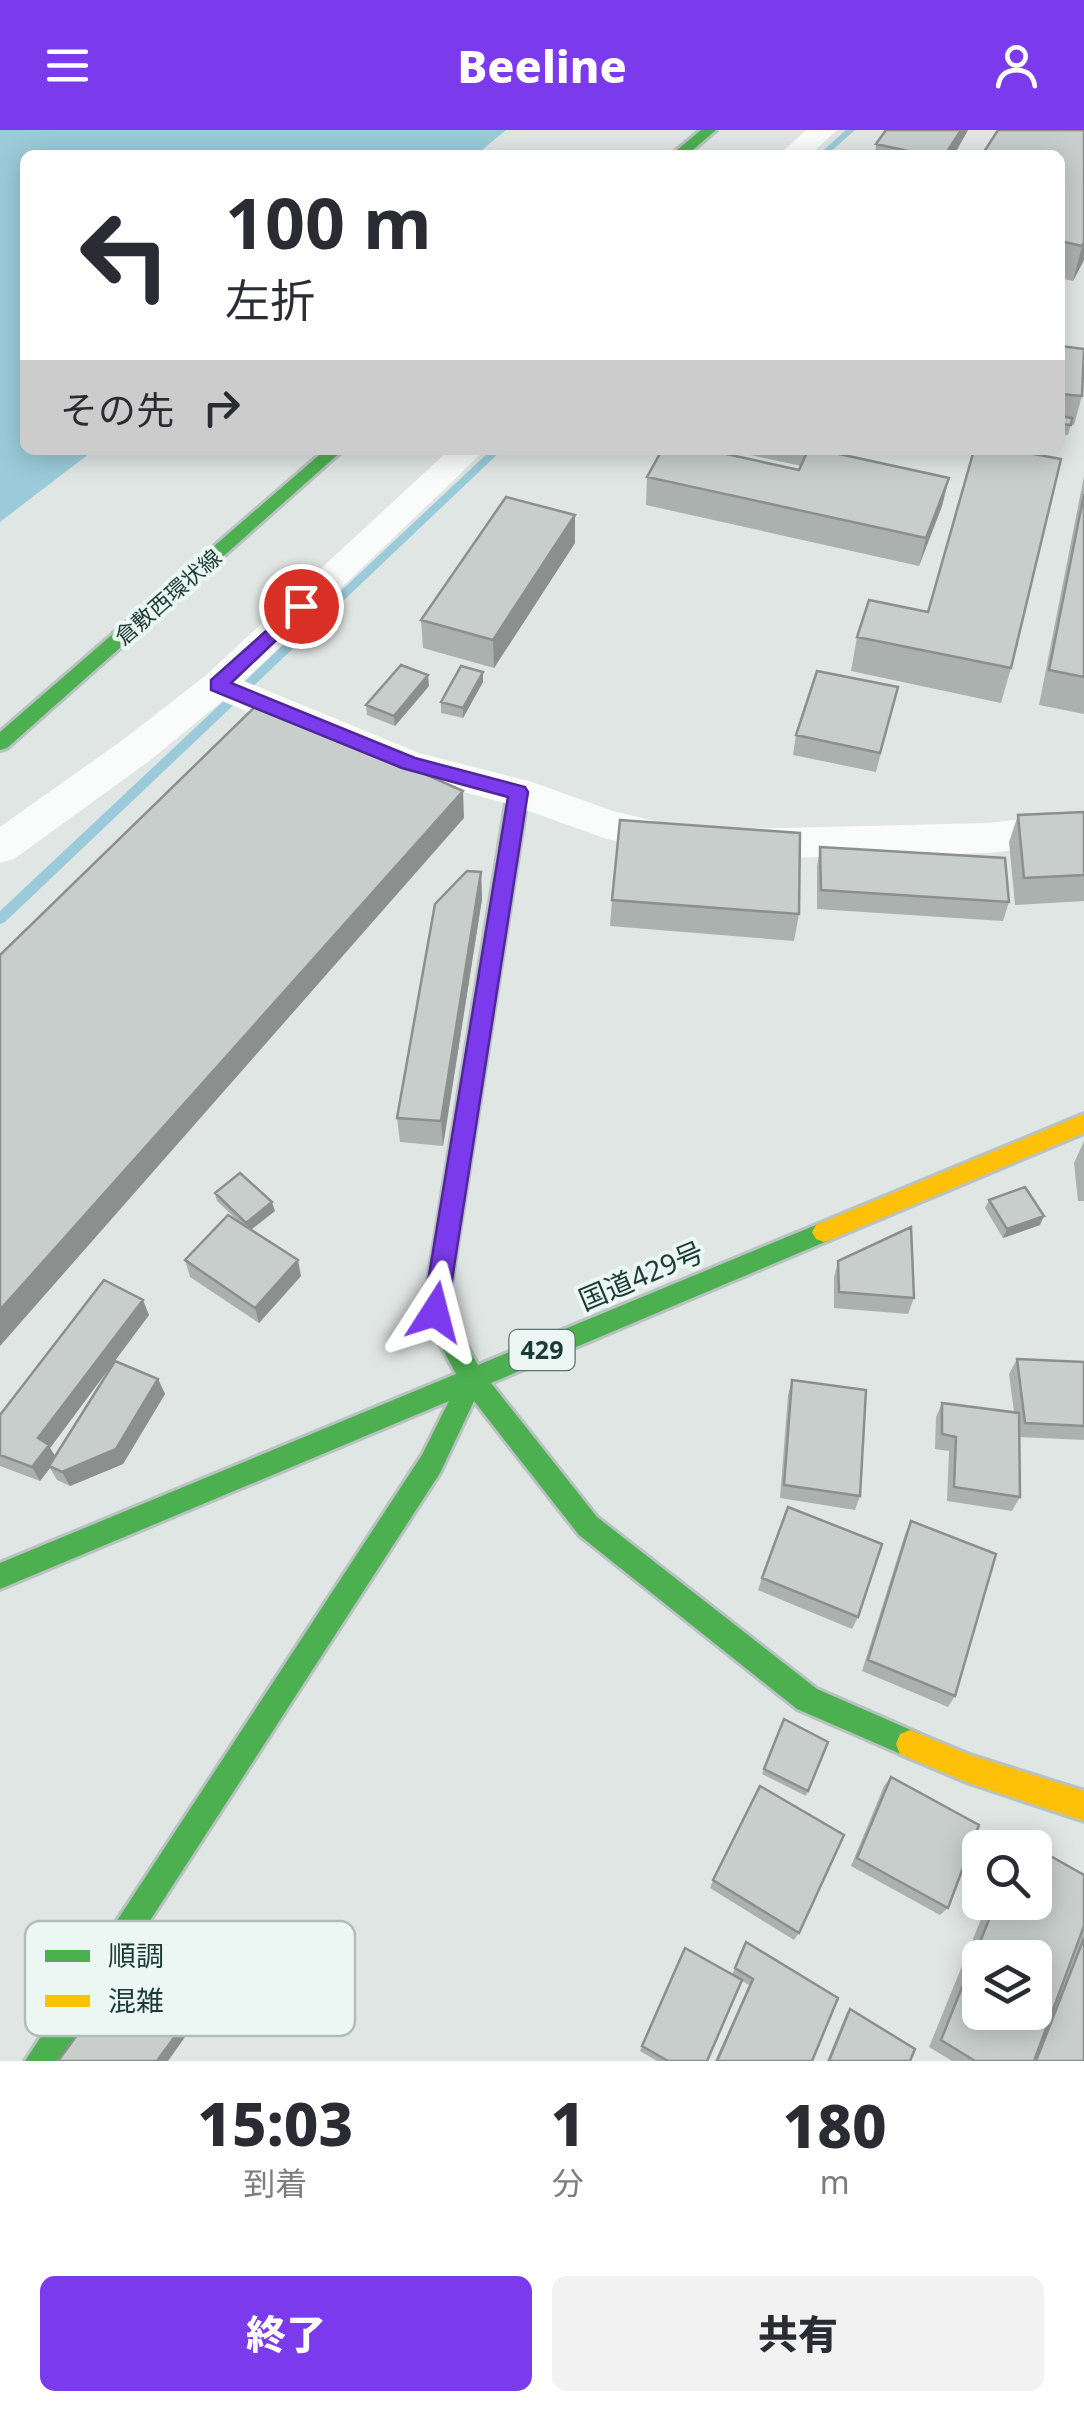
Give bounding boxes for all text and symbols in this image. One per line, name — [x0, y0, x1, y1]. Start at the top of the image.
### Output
text: Beeline — [457, 35, 627, 96]
icon: menu — [40, 38, 95, 93]
icon: person — [989, 38, 1044, 93]
text: 100 m — [225, 174, 432, 270]
icon: left — [60, 190, 190, 320]
text: 左折 — [225, 269, 315, 330]
icon: right — [194, 380, 249, 435]
text: その先 — [60, 383, 174, 435]
street label: 倉敷西環状線 — [108, 542, 227, 651]
pin — [259, 564, 344, 649]
icon: arrive — [274, 579, 329, 634]
street label: 国道429号 — [572, 1232, 709, 1318]
position arrow — [383, 1260, 487, 1364]
road number: 429 — [510, 1330, 574, 1370]
map controls — [962, 1830, 1052, 2030]
button: search — [962, 1830, 1052, 1920]
legend — [25, 1921, 355, 2036]
text: 順調 — [108, 1936, 164, 1974]
button: layers — [962, 1940, 1052, 2030]
text: 混雑 — [108, 1981, 164, 2019]
text: 15:03 — [197, 2082, 353, 2164]
text: 1 — [551, 2082, 585, 2164]
text: 180 — [783, 2084, 887, 2166]
text: m — [820, 2160, 850, 2203]
text: 到着 — [243, 2161, 307, 2204]
text: 分 — [552, 2161, 584, 2204]
button: 終了 — [40, 2276, 532, 2391]
button: 共有 — [552, 2276, 1044, 2391]

